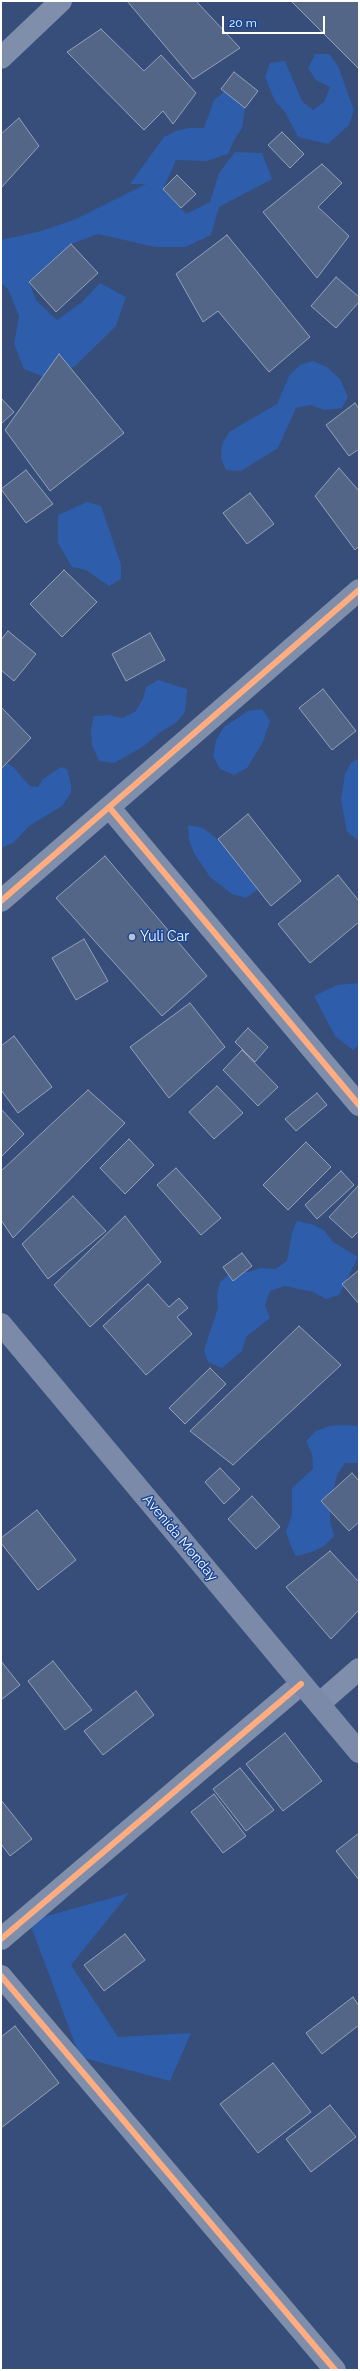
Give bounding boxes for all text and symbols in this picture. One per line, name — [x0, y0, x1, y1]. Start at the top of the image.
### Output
scale bar — [224, 8, 327, 34]
text: 20 m — [229, 16, 257, 30]
place label: Yuli Car — [140, 929, 189, 945]
marker: Yuli Car — [127, 932, 137, 942]
street label: Avenida Monday — [139, 1491, 221, 1585]

